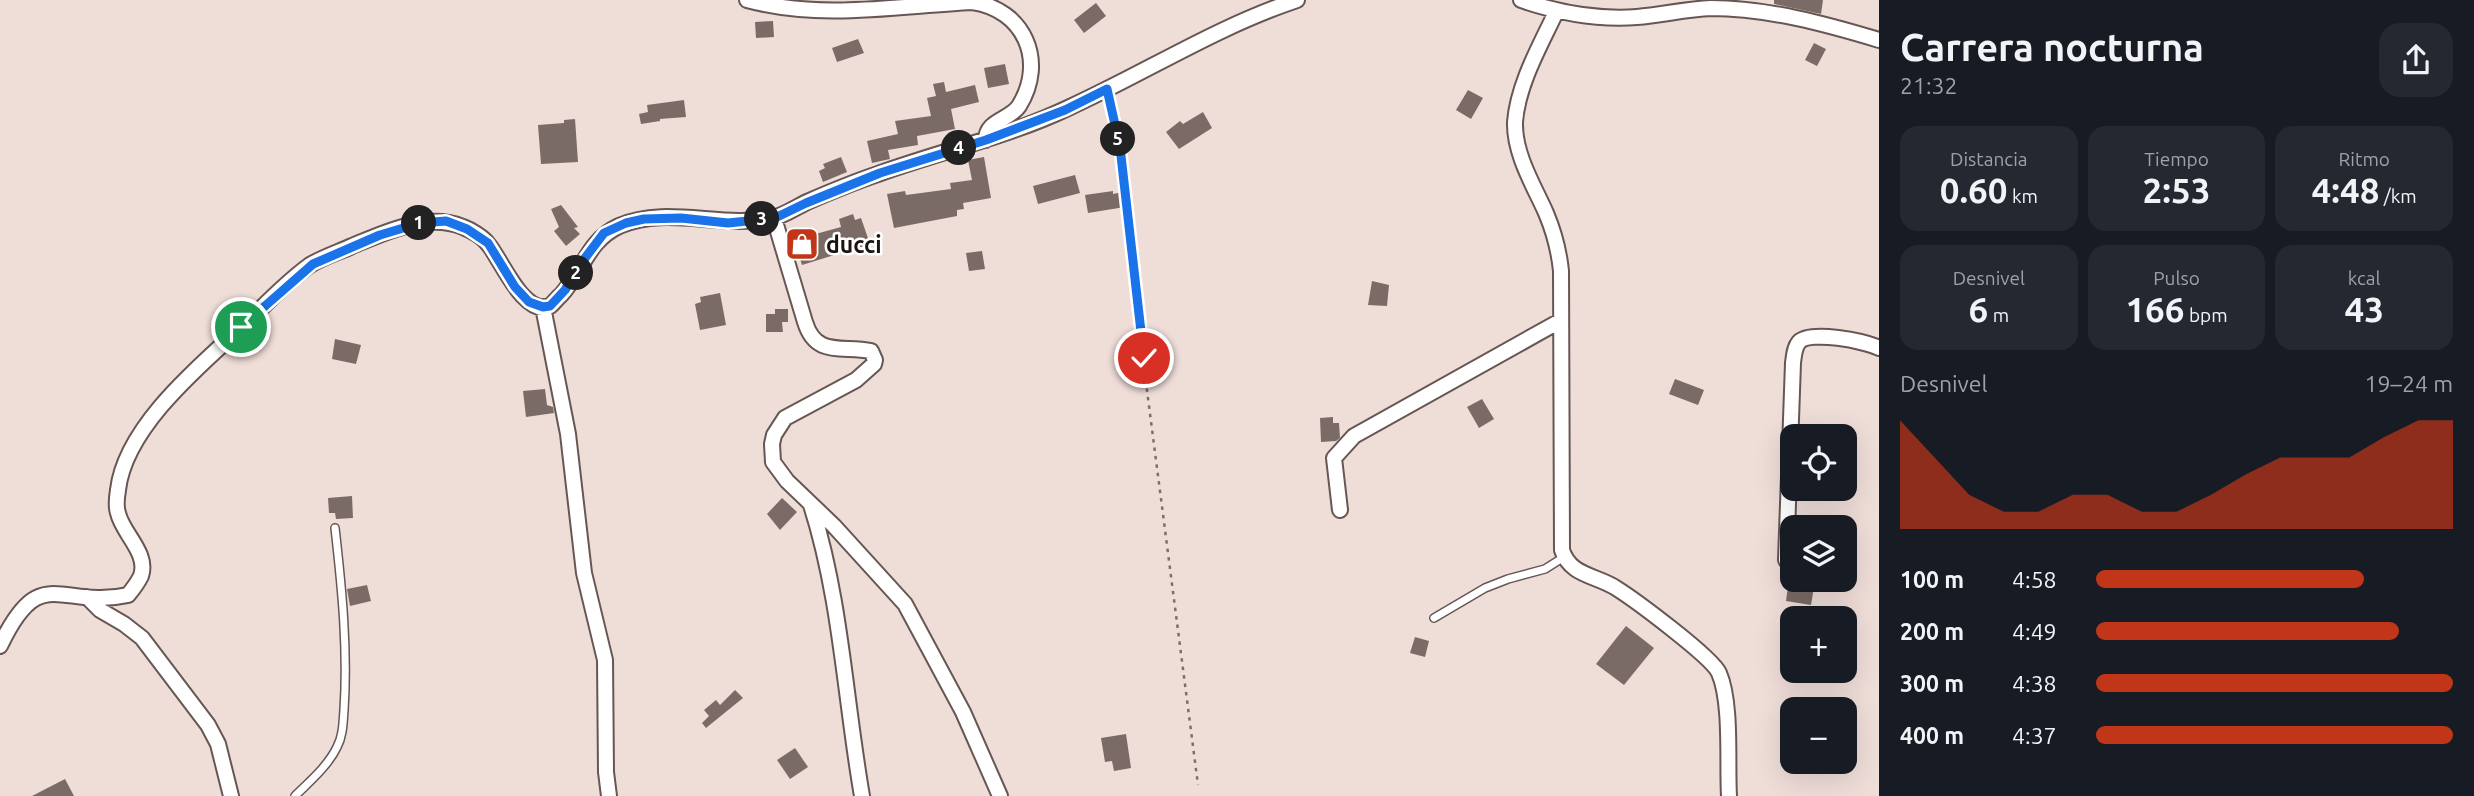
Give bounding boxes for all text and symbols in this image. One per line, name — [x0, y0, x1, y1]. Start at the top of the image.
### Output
button: share — [2379, 23, 2453, 97]
text: Carrera nocturna — [1900, 26, 2204, 68]
text: 21:32 — [1900, 73, 1958, 98]
pin: 5 — [1100, 122, 1136, 156]
text: 5 — [1112, 127, 1123, 149]
pin: 4 — [942, 130, 976, 166]
text: 4 — [953, 136, 964, 158]
text: Distancia — [1950, 148, 2028, 170]
text: Tiempo — [2144, 148, 2209, 170]
text: Ritmo — [2338, 148, 2390, 170]
text: 0.60 — [1940, 170, 2008, 210]
text: 2:53 — [2143, 170, 2210, 210]
text: 4:48 — [2312, 170, 2379, 210]
text: km — [2008, 185, 2038, 207]
text: /km — [2379, 185, 2417, 207]
pin: 3 — [744, 202, 780, 236]
pin: 1 — [402, 206, 436, 241]
text: 3 — [756, 207, 767, 229]
text: 1 — [413, 211, 424, 233]
shop icon: ducci — [783, 225, 821, 263]
place label: ducci — [826, 232, 882, 257]
pin: 2 — [558, 256, 594, 290]
text: 2 — [570, 261, 581, 283]
text: Desnivel — [1953, 267, 2025, 289]
text: Pulso — [2153, 267, 2200, 289]
text: kcal — [2348, 267, 2381, 289]
text: 6 — [1969, 289, 1988, 329]
text: 166 — [2125, 289, 2185, 329]
text: 43 — [2344, 289, 2384, 329]
pin — [211, 297, 271, 357]
text: m — [1988, 304, 2009, 326]
text: bpm — [2185, 304, 2228, 326]
icon: arrive — [222, 308, 260, 346]
pin — [1114, 328, 1174, 388]
icon: check — [1125, 339, 1163, 377]
text: Desnivel — [1900, 371, 1988, 396]
text: 19–24 m — [2365, 371, 2453, 396]
map controls — [1780, 424, 1857, 774]
button: locate — [1780, 424, 1857, 501]
button: layers — [1780, 515, 1857, 592]
text: 100 m — [1900, 567, 1964, 592]
text: 4:58 — [2012, 567, 2057, 592]
button: + — [1780, 606, 1857, 683]
text: 200 m — [1900, 619, 1964, 644]
text: 4:49 — [2012, 619, 2057, 644]
text: 300 m — [1900, 671, 1964, 696]
text: 4:38 — [2012, 671, 2057, 696]
button: − — [1780, 697, 1857, 774]
text: 400 m — [1900, 723, 1964, 748]
text: 4:37 — [2012, 723, 2057, 748]

